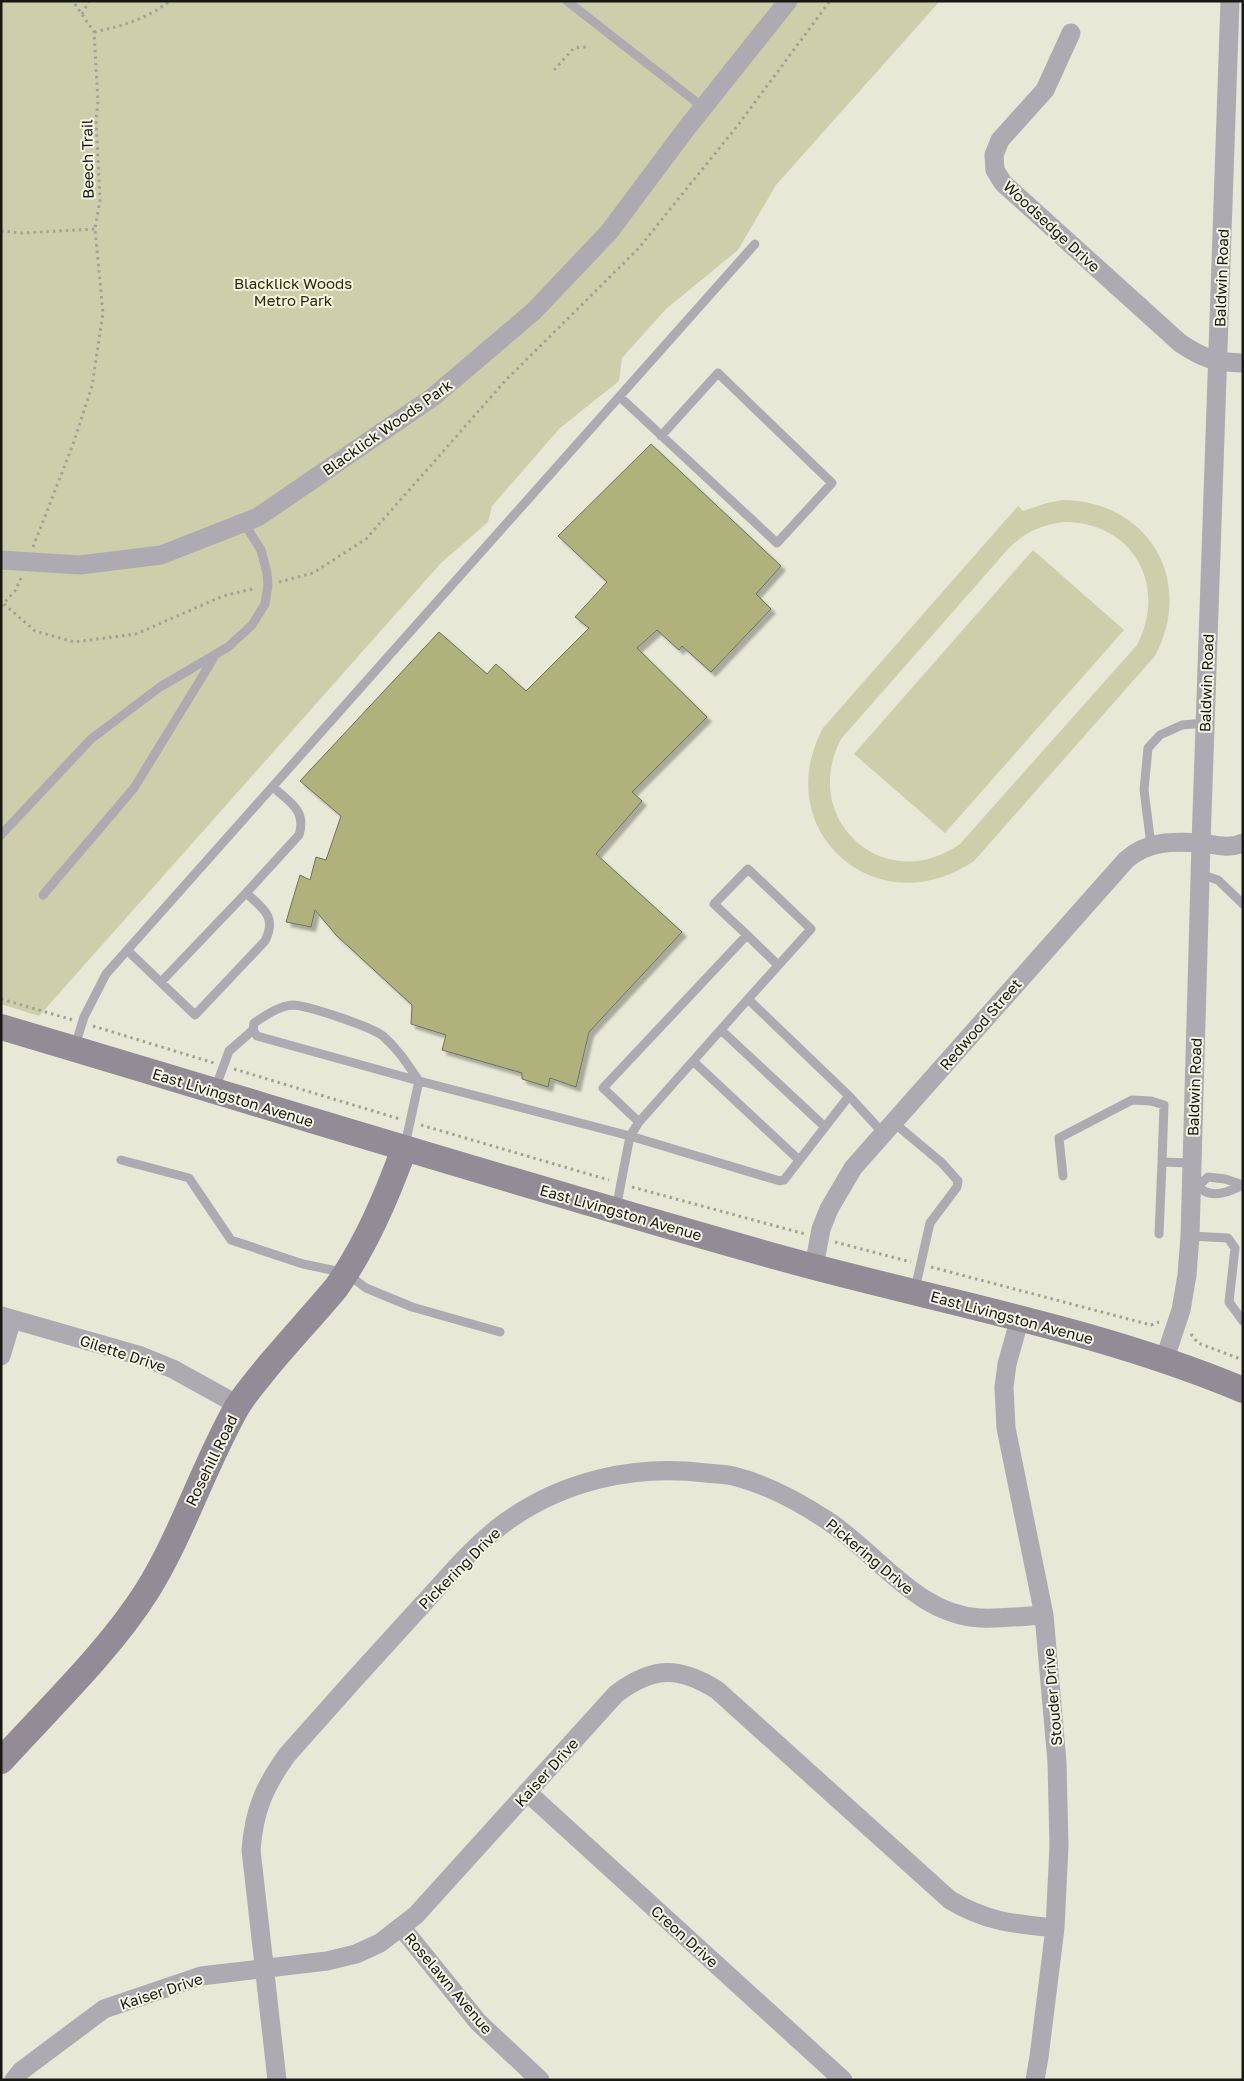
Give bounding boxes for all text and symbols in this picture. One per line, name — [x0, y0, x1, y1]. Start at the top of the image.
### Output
street label: Beech Trail — [77, 119, 97, 199]
street label: Woodsedge Drive — [1000, 177, 1104, 276]
street label: Baldwin Road — [1210, 229, 1232, 327]
park label: Blacklick Woods Metro Park — [234, 274, 352, 309]
street label: Blacklick Woods Park — [319, 375, 456, 479]
street label: Baldwin Road — [1195, 634, 1217, 732]
street label: Redwood Street — [935, 975, 1025, 1073]
street label: Baldwin Road — [1183, 1038, 1205, 1136]
street label: East Livingston Avenue — [150, 1064, 316, 1130]
street label: East Livingston Avenue — [538, 1180, 704, 1244]
street label: East Livingston Avenue — [929, 1287, 1096, 1347]
street label: Gilette Drive — [78, 1331, 169, 1375]
street label: Rosehill Road — [181, 1412, 241, 1508]
street label: Pickering Drive — [823, 1514, 917, 1598]
street label: Pickering Drive — [414, 1523, 504, 1613]
street label: Stouder Drive — [1039, 1647, 1065, 1747]
street label: Kaiser Drive — [510, 1734, 582, 1810]
street label: Creon Drive — [648, 1901, 722, 1971]
street label: Roselawn Avenue — [401, 1929, 497, 2038]
street label: Kaiser Drive — [117, 1969, 205, 2013]

